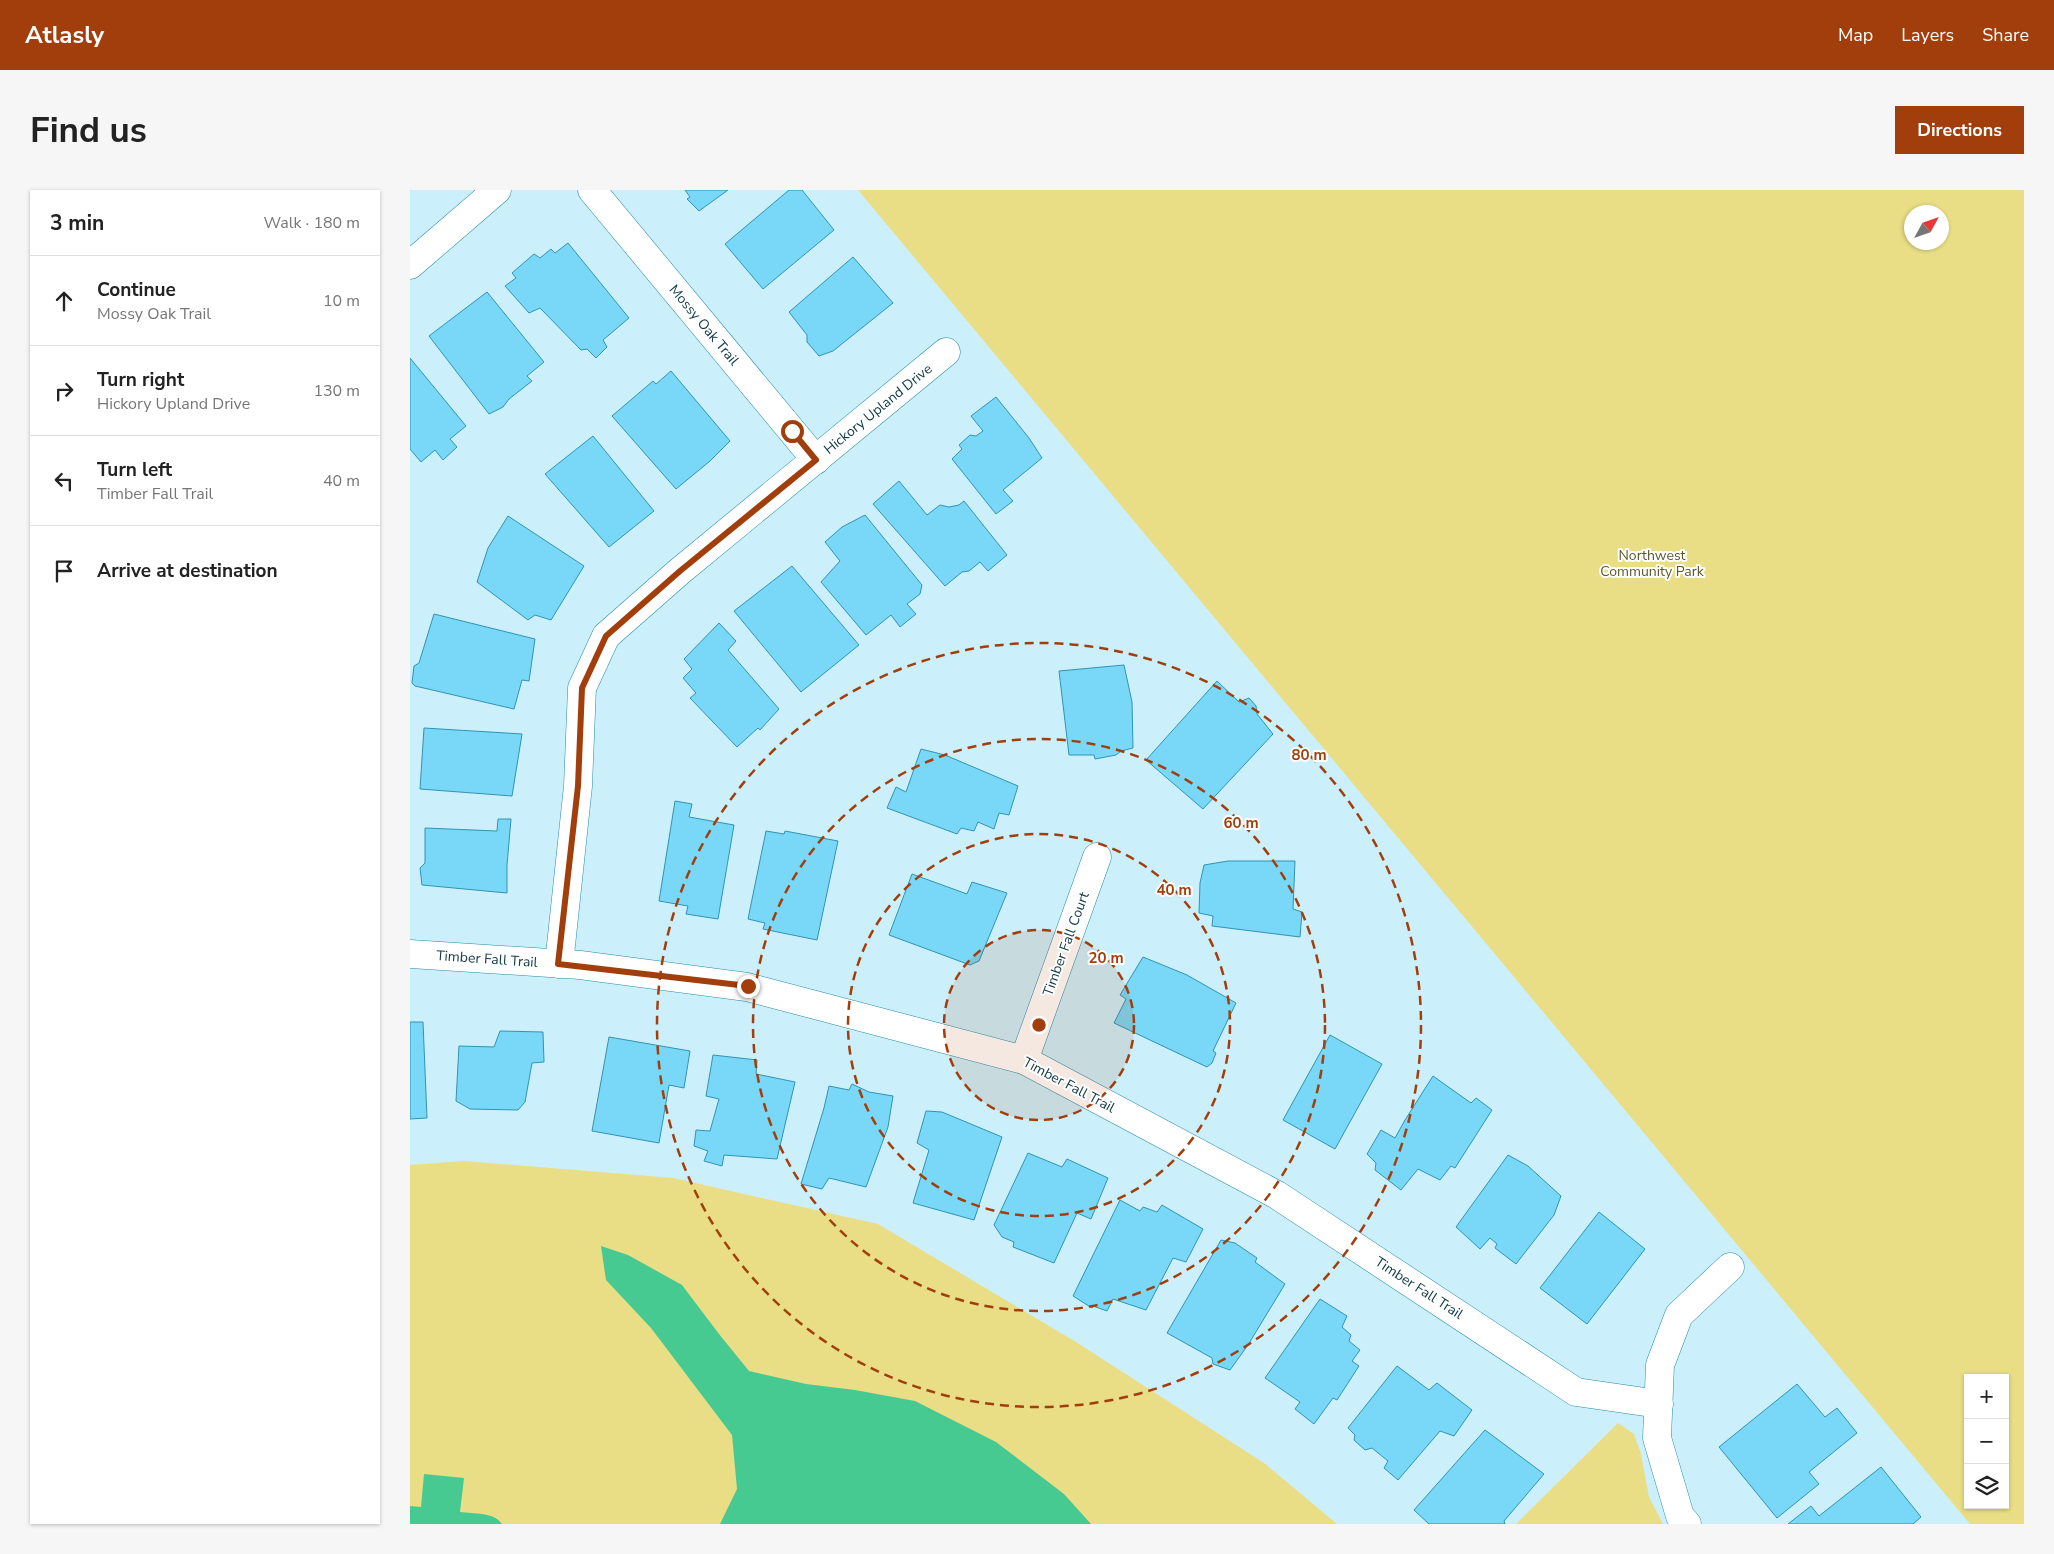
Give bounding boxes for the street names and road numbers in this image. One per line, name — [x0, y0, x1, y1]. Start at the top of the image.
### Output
street label: Mossy Oak Trail — [665, 281, 744, 370]
street label: Hickory Upland Drive — [820, 359, 936, 459]
street label: Timber Fall Court — [1038, 889, 1094, 999]
street label: Timber Fall Trail — [436, 946, 539, 972]
street label: Timber Fall Trail — [1020, 1053, 1119, 1118]
street label: Timber Fall Trail — [1371, 1252, 1468, 1324]

